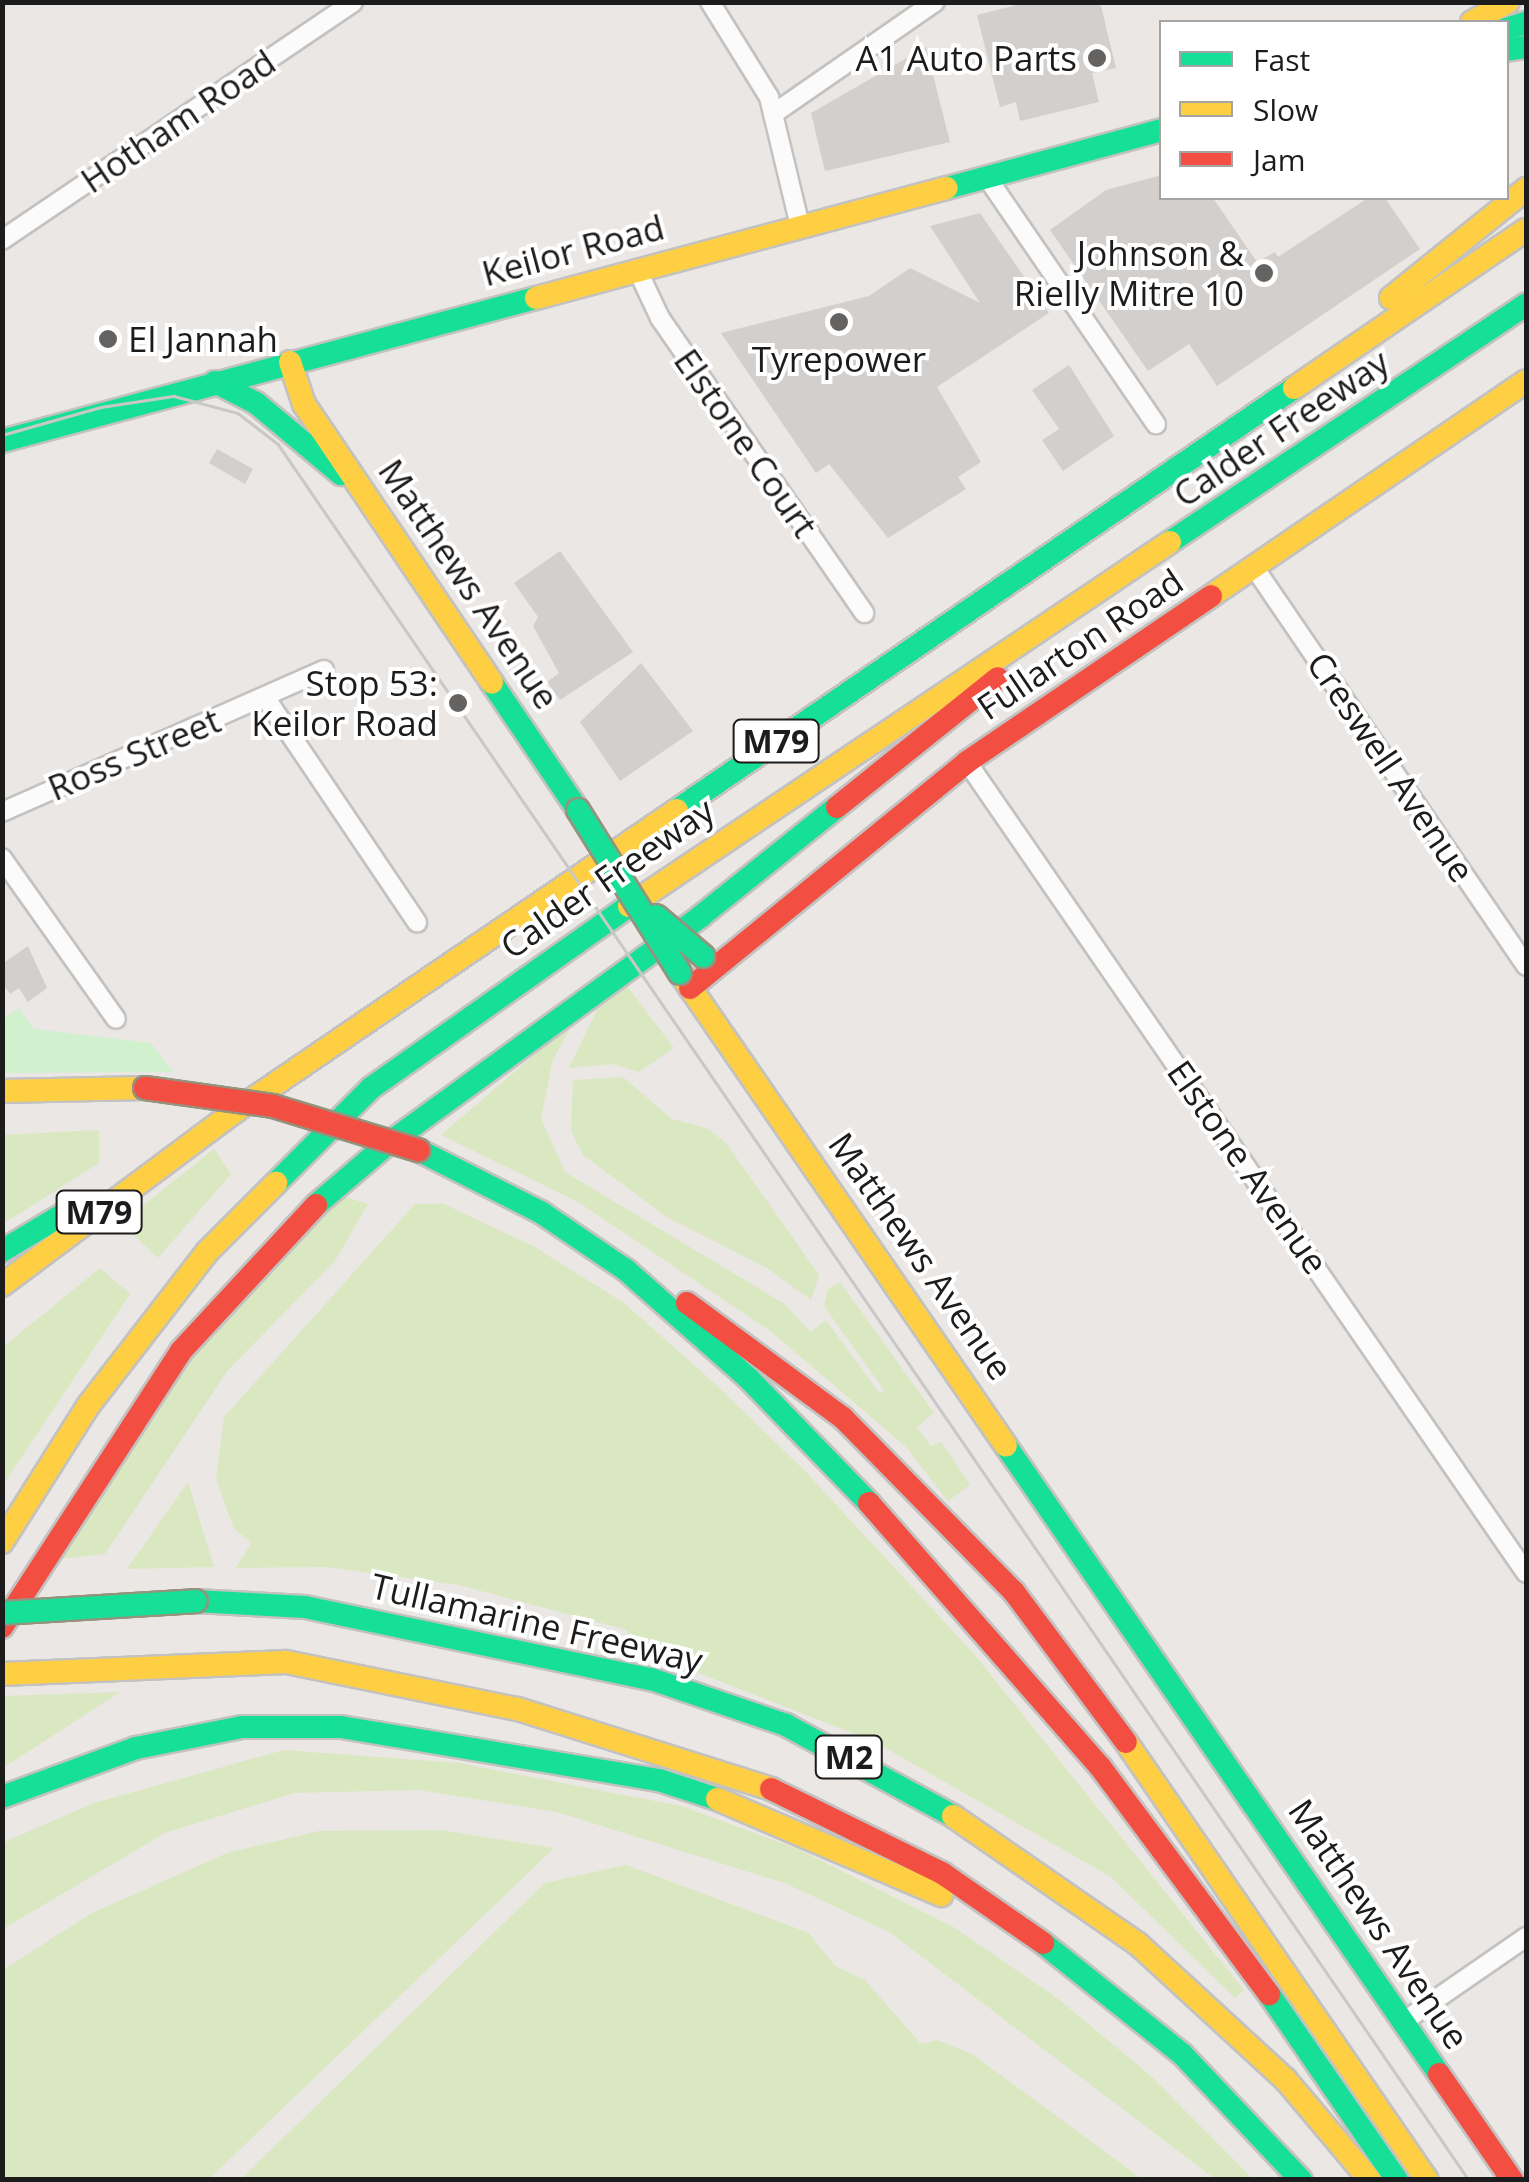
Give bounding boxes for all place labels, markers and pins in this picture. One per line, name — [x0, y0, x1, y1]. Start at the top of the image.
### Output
place label: A1 Auto Parts — [856, 37, 1077, 79]
marker: A1 Auto Parts — [1086, 47, 1108, 69]
place label: Johnson & Rielly Mitre 10 — [1014, 232, 1244, 314]
marker: Johnson & Rielly Mitre 10 — [1253, 262, 1275, 284]
marker: Tyrepower — [828, 311, 850, 333]
place label: El Jannah — [128, 318, 278, 360]
marker: El Jannah — [97, 328, 119, 350]
place label: Tyrepower — [752, 338, 926, 380]
place label: Stop 53: Keilor Road — [251, 662, 438, 744]
marker: Stop 53: Keilor Road — [447, 692, 469, 714]

